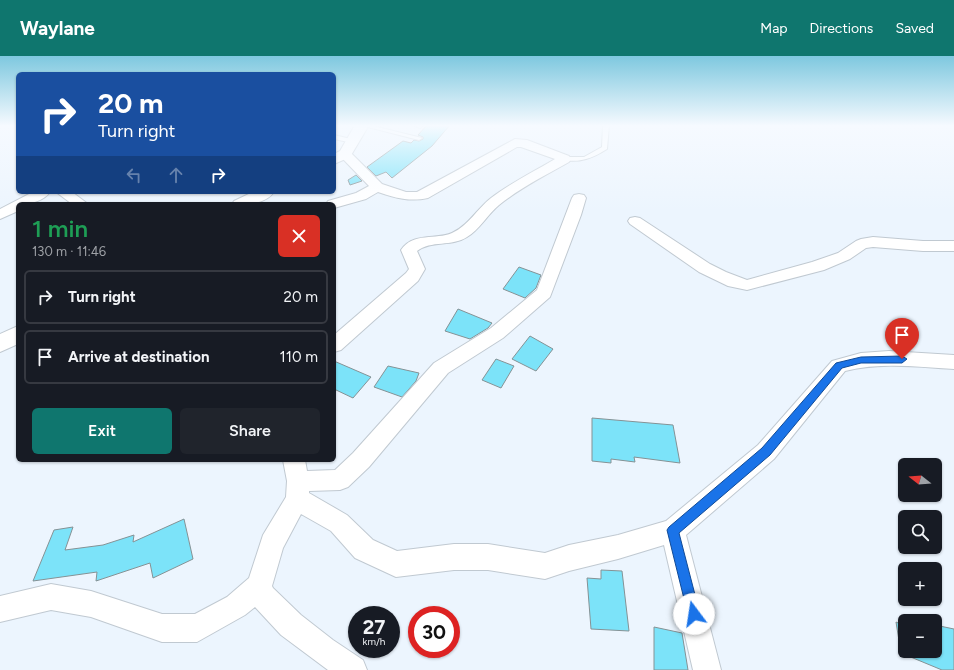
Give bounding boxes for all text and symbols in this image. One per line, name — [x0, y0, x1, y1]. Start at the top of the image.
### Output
text: Waylane — [20, 17, 95, 40]
text: Map — [760, 20, 788, 37]
text: Directions — [810, 20, 873, 37]
text: Saved — [895, 20, 934, 37]
text: 20 m — [98, 86, 163, 120]
icon: right — [32, 88, 84, 140]
text: Turn right — [98, 120, 175, 142]
icon: left — [123, 164, 145, 186]
icon: ahead — [165, 164, 187, 186]
icon: right — [207, 164, 229, 186]
text: 1 min — [32, 214, 88, 243]
button: close — [278, 215, 320, 257]
text: 130 m · 11:46 — [32, 244, 106, 259]
icon: right — [34, 286, 56, 308]
text: Turn right — [68, 288, 136, 306]
text: 20 m — [284, 288, 318, 306]
pin — [885, 318, 919, 359]
icon: arrive — [891, 324, 913, 346]
icon: arrive — [34, 346, 56, 368]
text: Arrive at destination — [68, 348, 209, 366]
text: 110 m — [280, 348, 318, 366]
button: Exit — [32, 408, 172, 454]
button: Share — [180, 408, 320, 454]
north arrow — [898, 458, 942, 502]
map controls — [898, 458, 942, 658]
button: search — [898, 510, 942, 554]
button: + — [898, 562, 942, 606]
position arrow — [673, 593, 715, 635]
speed limit sign: 30 — [408, 606, 460, 658]
button: − — [898, 614, 942, 658]
text: 27 — [363, 615, 385, 639]
text: km/h — [363, 635, 385, 648]

